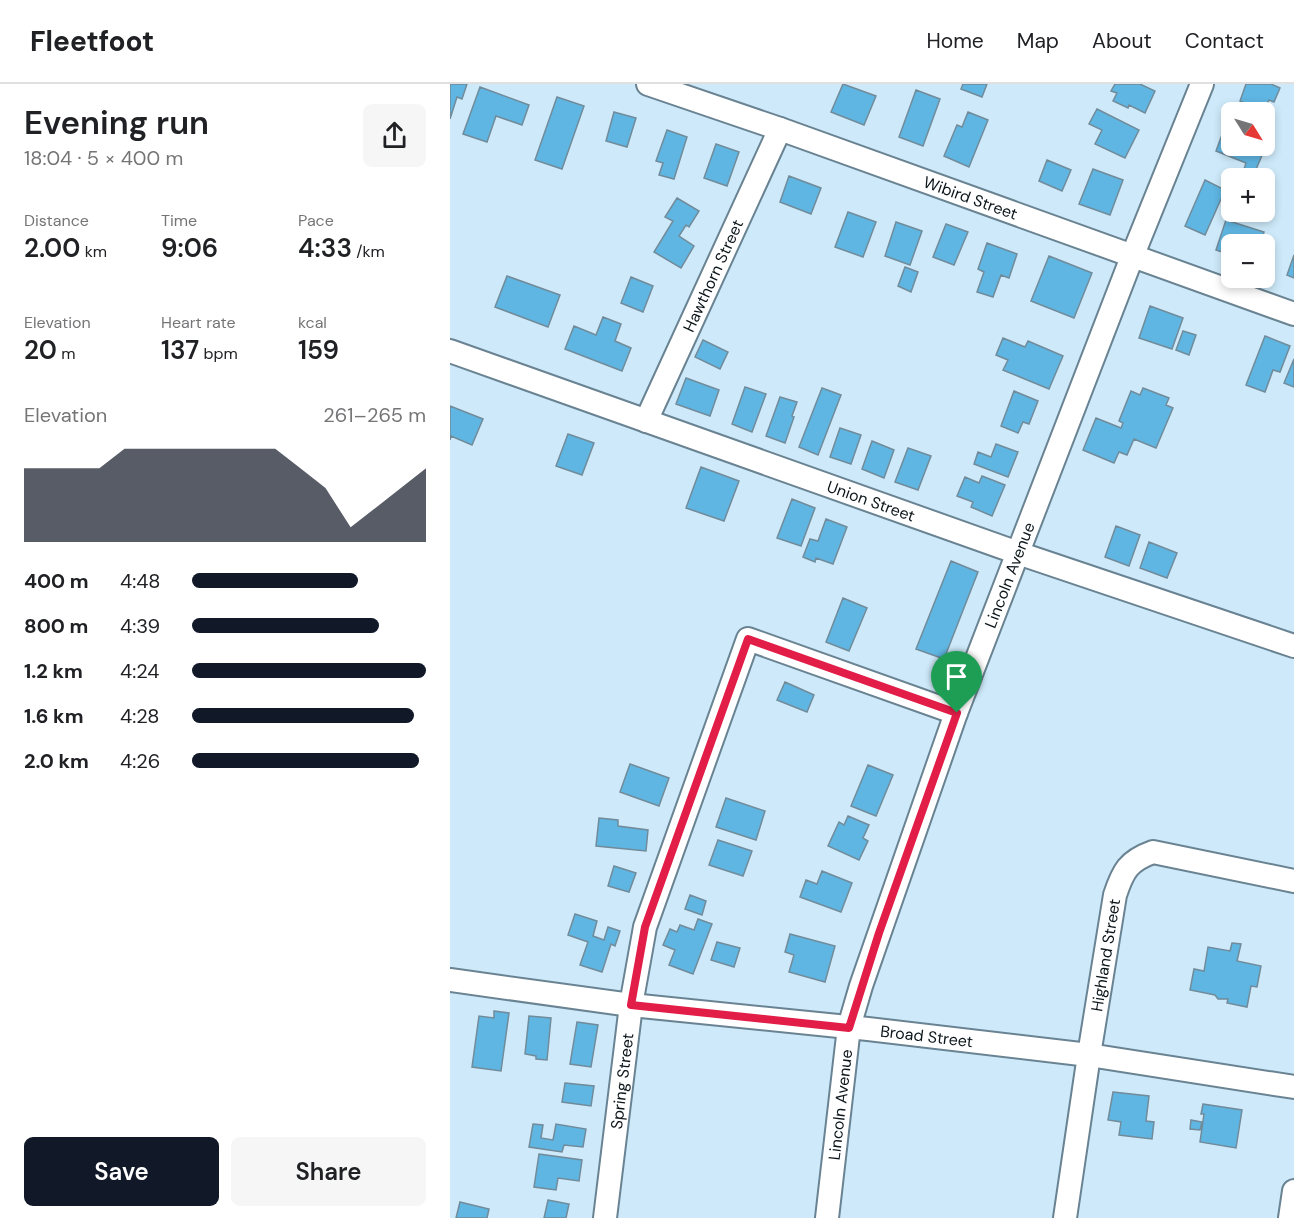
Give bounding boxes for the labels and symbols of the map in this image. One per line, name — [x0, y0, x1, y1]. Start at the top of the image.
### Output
north arrow — [1221, 102, 1275, 156]
street label: Wibird Street — [920, 171, 1020, 225]
street label: Hawthorn Street — [678, 216, 748, 335]
street label: Union Street — [824, 476, 918, 527]
street label: Lincoln Avenue — [980, 519, 1040, 631]
pin — [931, 651, 982, 713]
street label: Highland Street — [1086, 897, 1125, 1013]
street label: Broad Street — [879, 1021, 974, 1052]
street label: Spring Street — [606, 1032, 639, 1130]
street label: Lincoln Avenue — [824, 1048, 857, 1161]

